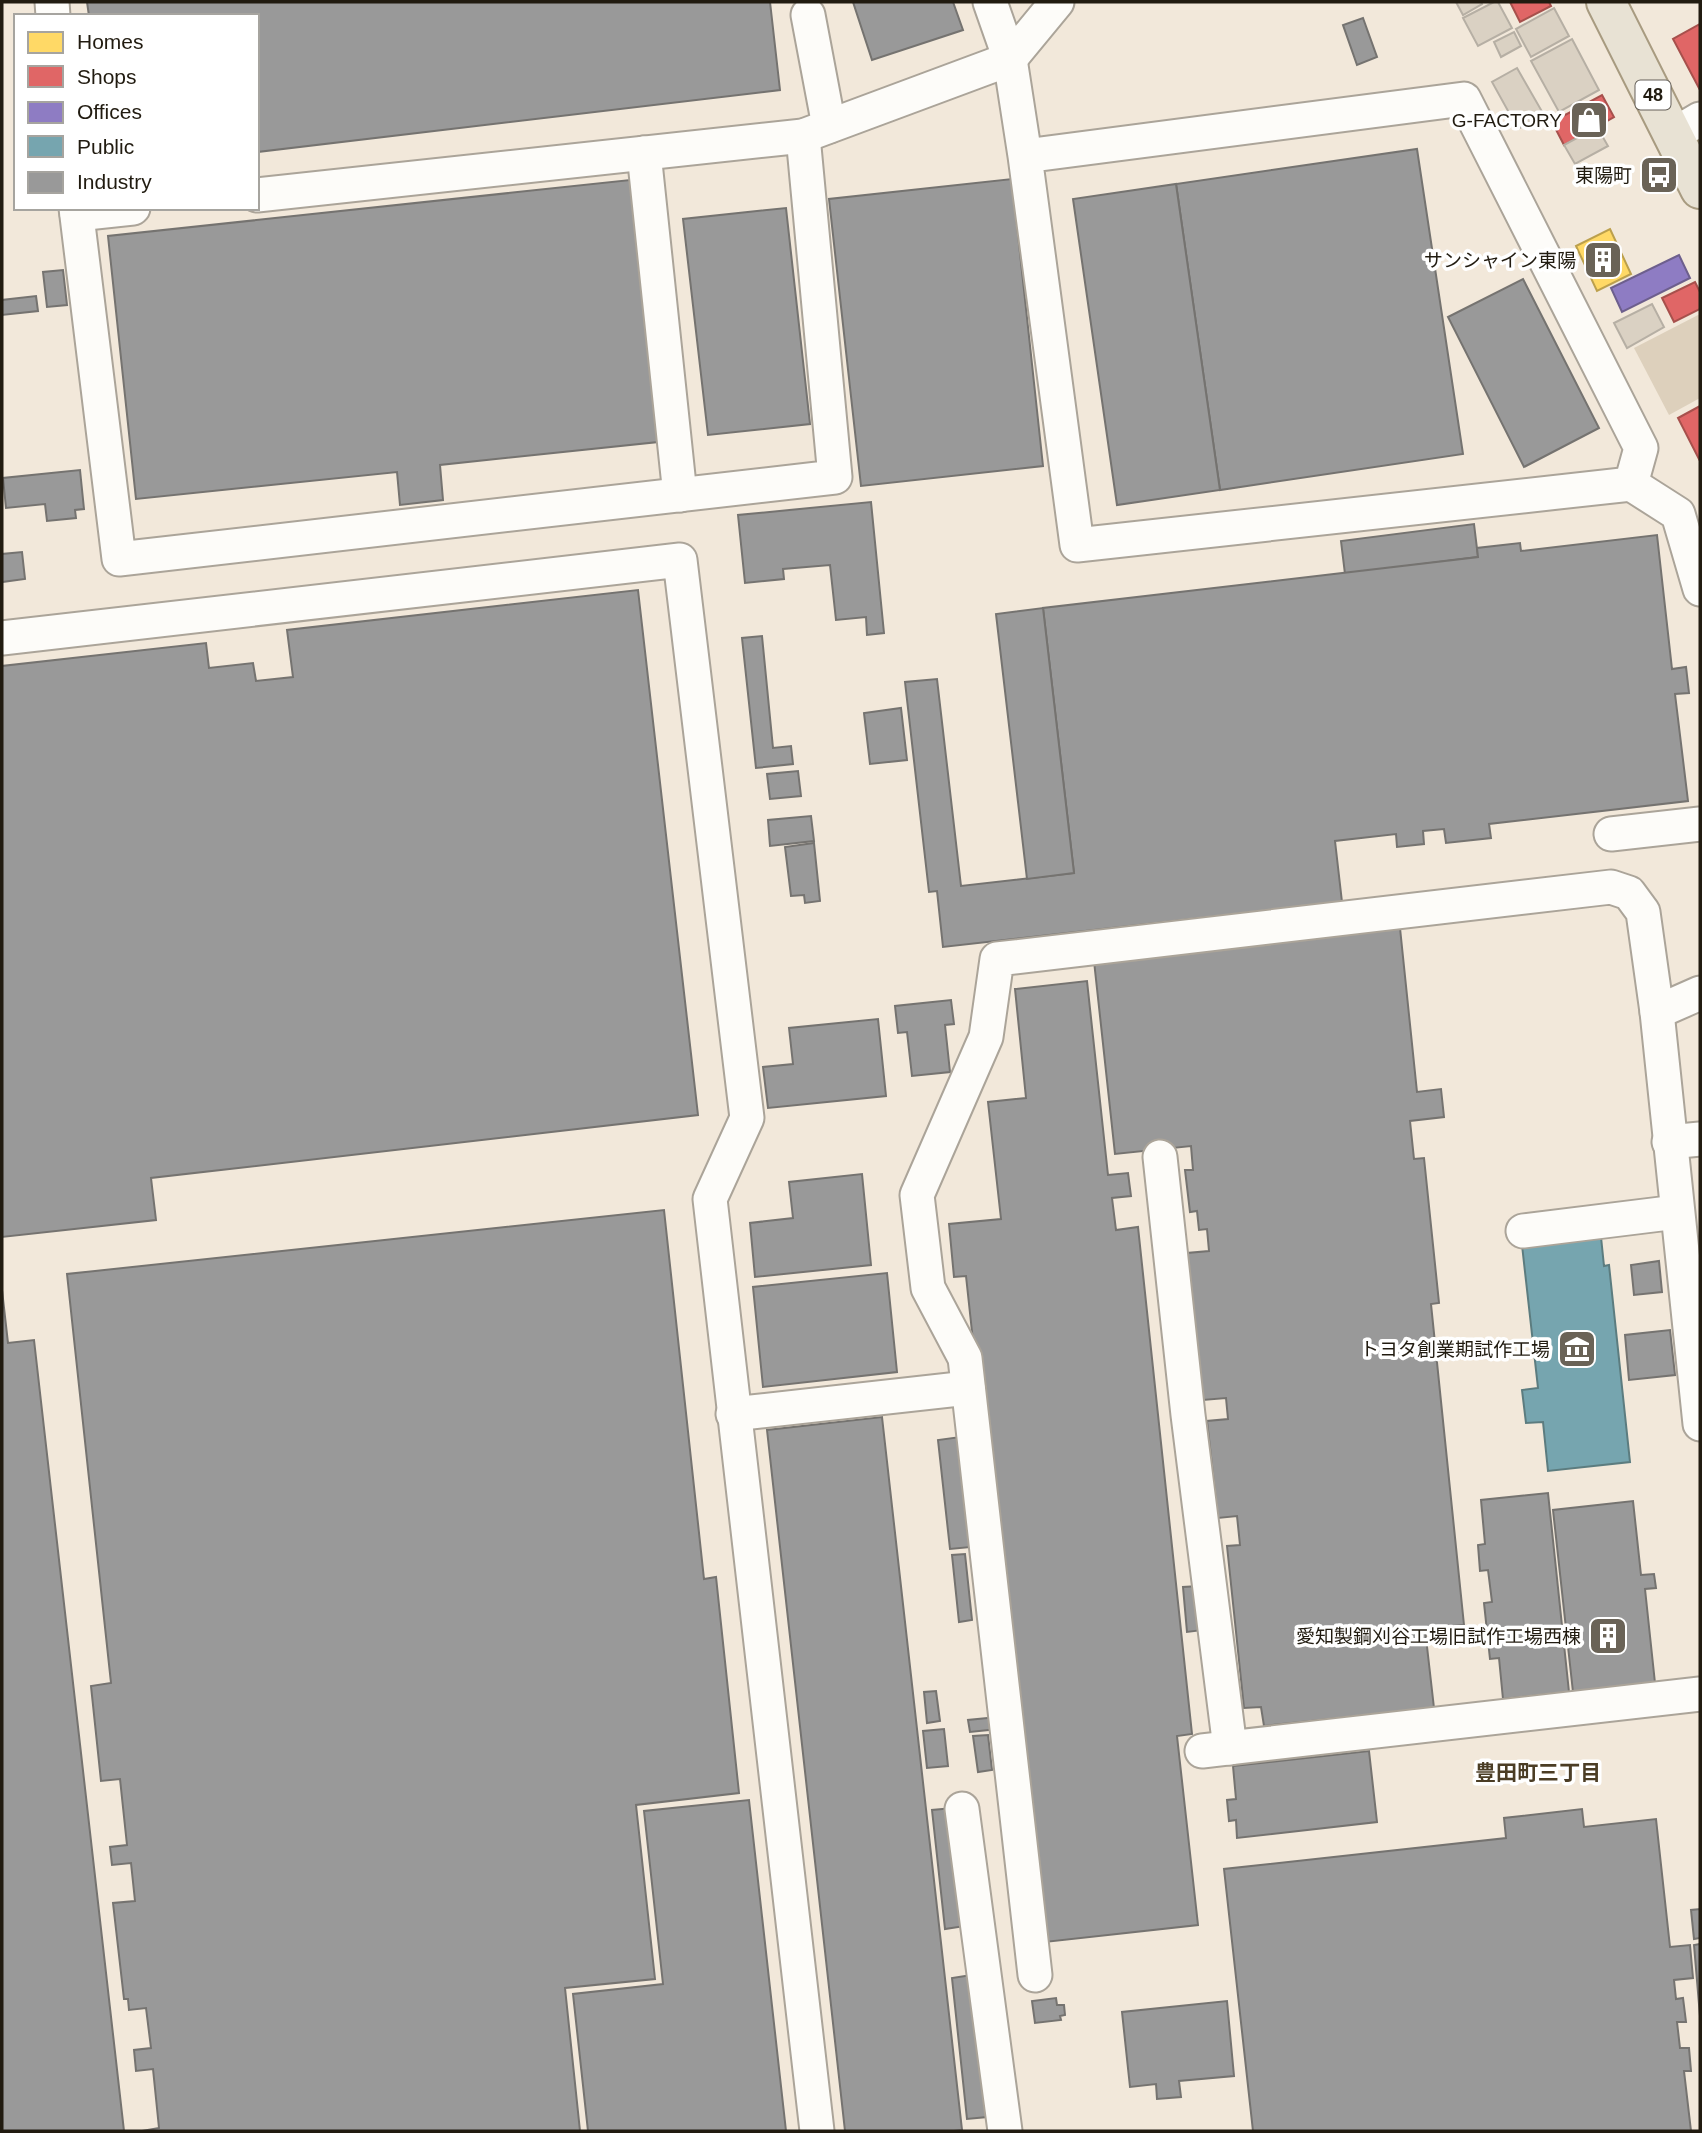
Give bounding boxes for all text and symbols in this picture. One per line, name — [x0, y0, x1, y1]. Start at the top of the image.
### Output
legend — [14, 14, 259, 210]
text: Homes — [77, 30, 144, 53]
text: Shops — [77, 65, 137, 88]
road number: 48 — [1636, 80, 1670, 110]
shop icon: G-FACTORY — [1568, 99, 1610, 141]
text: Offices — [77, 100, 142, 123]
place label: G-FACTORY — [1452, 110, 1562, 131]
text: Public — [77, 135, 134, 158]
bus stop icon: 東陽町 — [1638, 154, 1680, 196]
place label: 東陽町 — [1575, 165, 1632, 186]
text: Industry — [77, 170, 152, 193]
building icon: サンシャイン東陽 — [1582, 239, 1624, 281]
place label: サンシャイン東陽 — [1424, 250, 1576, 271]
museum icon: トヨタ創業期試作工場 — [1556, 1328, 1598, 1370]
place label: トヨタ創業期試作工場 — [1360, 1339, 1550, 1360]
building icon: 愛知製鋼刈谷工場旧試作工場西棟 — [1587, 1615, 1629, 1657]
place label: 愛知製鋼刈谷工場旧試作工場西棟 — [1296, 1626, 1581, 1647]
district label: 豊田町三丁目 — [1475, 1761, 1601, 1784]

